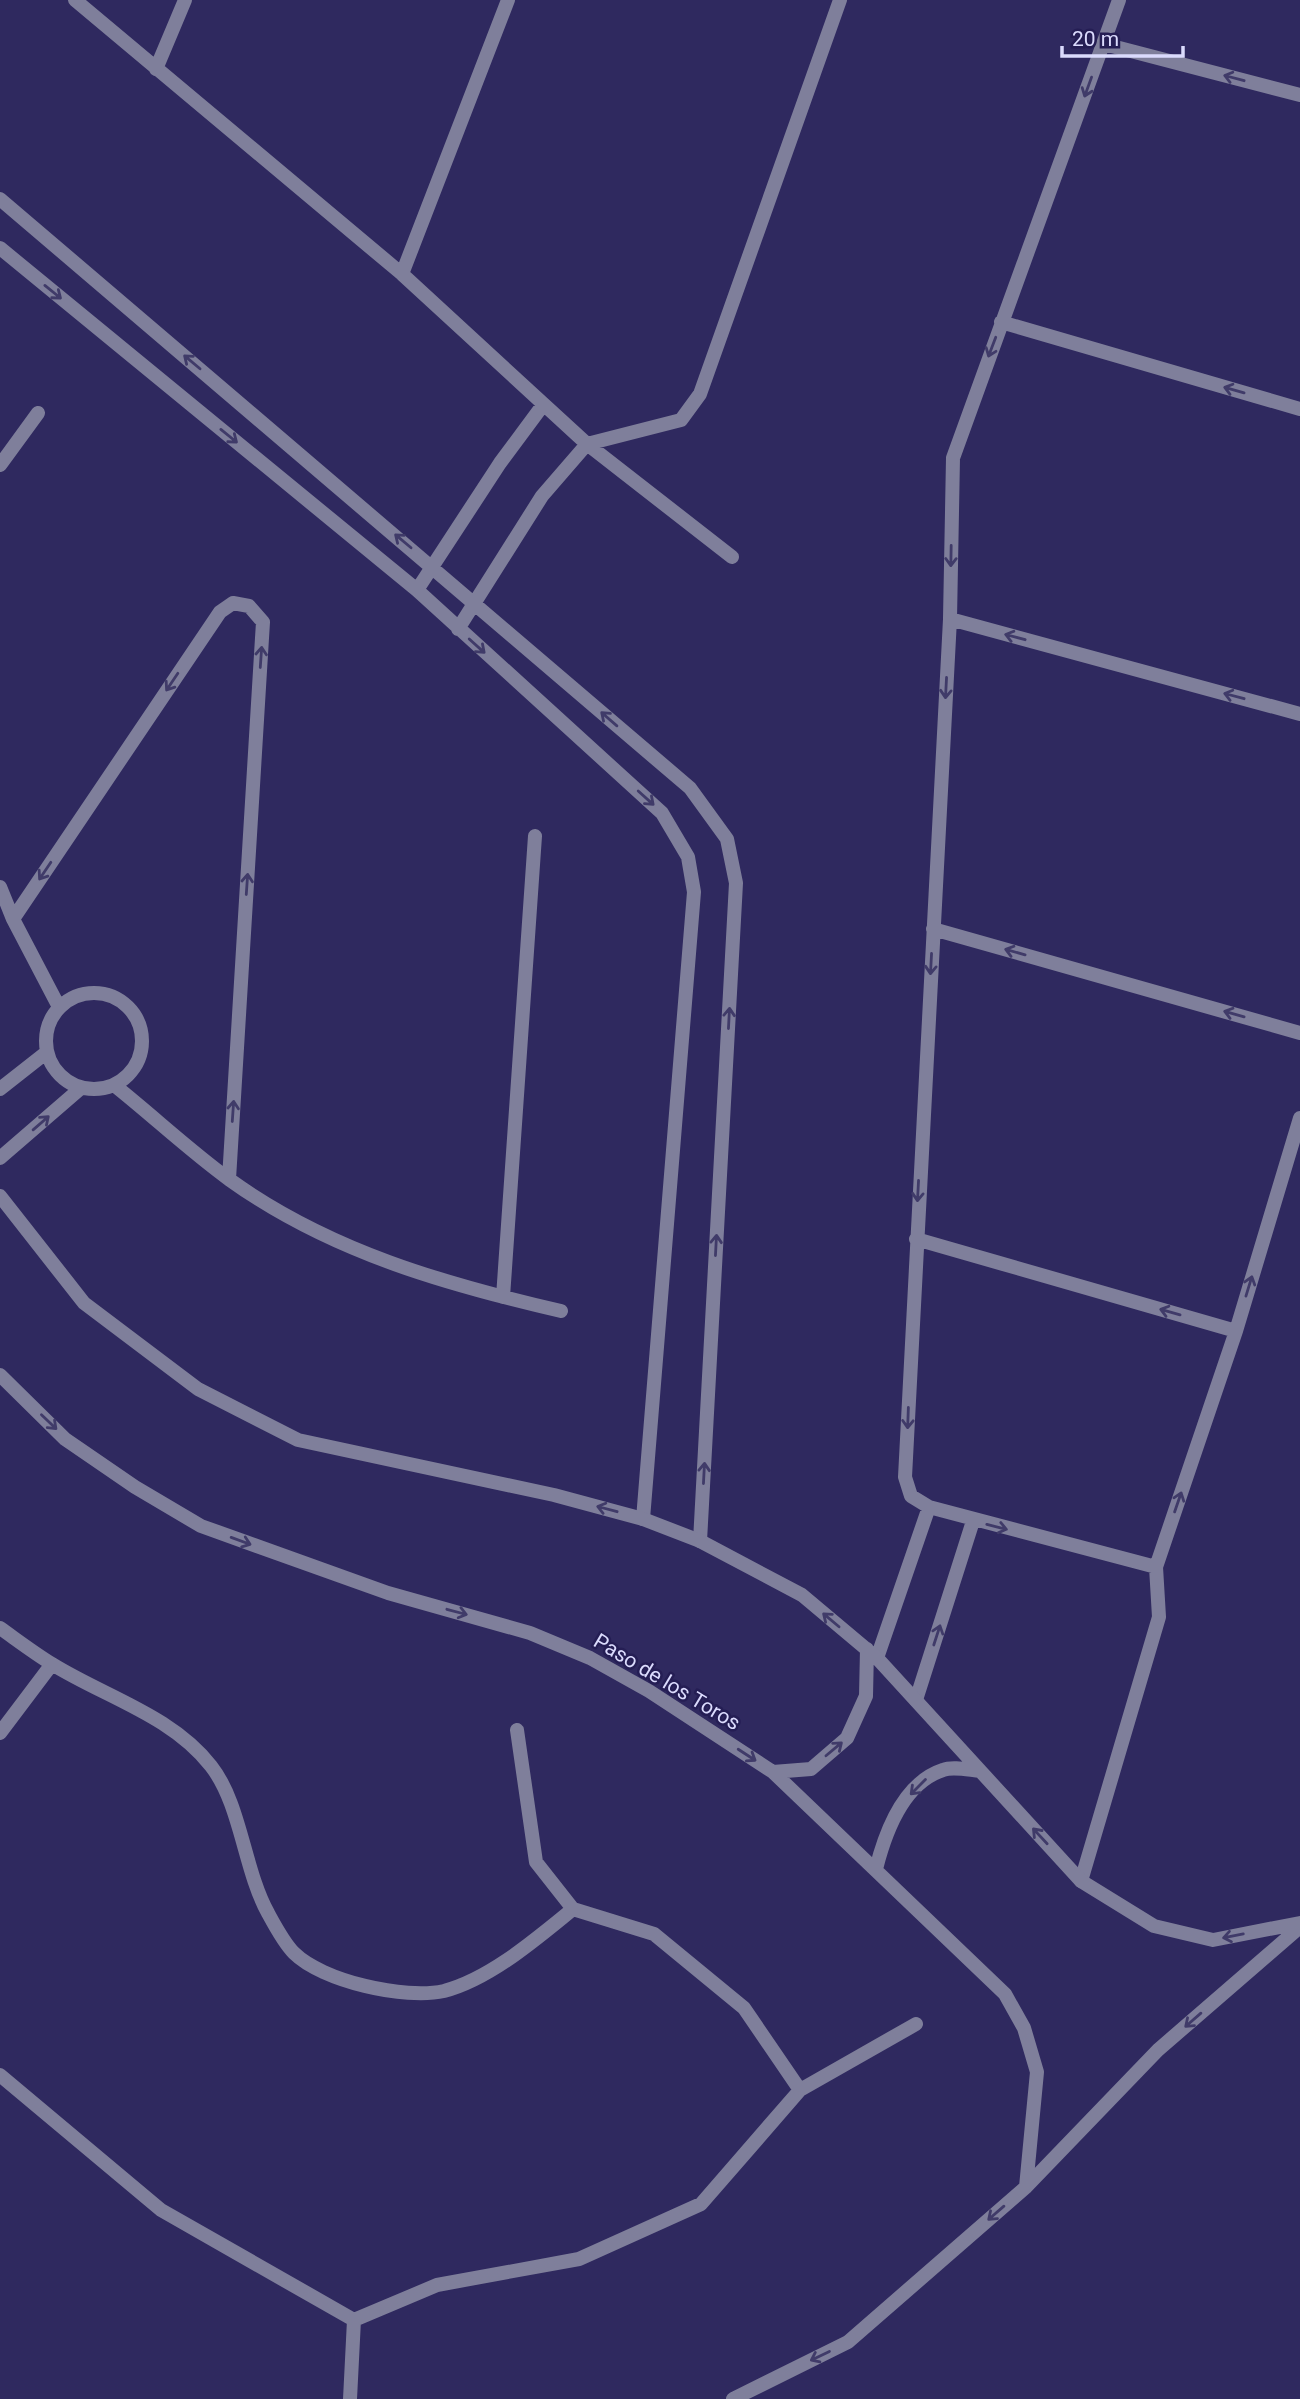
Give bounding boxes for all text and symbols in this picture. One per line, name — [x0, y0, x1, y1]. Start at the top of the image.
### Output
scale bar — [1062, 14, 1183, 58]
text: 20 m — [1072, 27, 1119, 51]
one-way arrow — [1223, 70, 1245, 83]
one-way arrow — [1081, 76, 1094, 98]
one-way arrow — [43, 284, 61, 299]
one-way arrow — [985, 335, 998, 357]
one-way arrow — [184, 354, 202, 370]
one-way arrow — [1224, 383, 1246, 396]
one-way arrow — [219, 428, 237, 444]
one-way arrow — [394, 533, 412, 549]
one-way arrow — [944, 545, 958, 568]
one-way arrow — [1004, 630, 1026, 643]
one-way arrow — [468, 638, 486, 654]
one-way arrow — [255, 646, 268, 669]
one-way arrow — [165, 672, 179, 691]
one-way arrow — [940, 676, 953, 699]
one-way arrow — [1223, 689, 1245, 702]
one-way arrow — [600, 711, 618, 727]
one-way arrow — [637, 790, 655, 806]
one-way arrow — [38, 861, 52, 880]
one-way arrow — [241, 873, 254, 896]
one-way arrow — [1005, 945, 1027, 958]
one-way arrow — [924, 952, 937, 974]
one-way arrow — [722, 1007, 735, 1030]
one-way arrow — [1224, 1007, 1246, 1020]
one-way arrow — [227, 1100, 240, 1123]
one-way arrow — [31, 1115, 49, 1131]
one-way arrow — [912, 1179, 925, 1202]
one-way arrow — [710, 1234, 723, 1257]
one-way arrow — [1244, 1275, 1257, 1297]
one-way arrow — [1159, 1304, 1181, 1317]
one-way arrow — [901, 1406, 914, 1429]
one-way arrow — [40, 1414, 57, 1431]
one-way arrow — [698, 1462, 711, 1484]
one-way arrow — [1172, 1491, 1185, 1513]
one-way arrow — [596, 1502, 618, 1515]
one-way arrow — [985, 1521, 1008, 1534]
one-way arrow — [230, 1536, 252, 1548]
one-way arrow — [446, 1607, 468, 1620]
one-way arrow — [823, 1612, 841, 1627]
one-way arrow — [931, 1624, 944, 1646]
street label: Paso de los Toros — [589, 1629, 745, 1735]
one-way arrow — [825, 1741, 843, 1757]
one-way arrow — [737, 1748, 756, 1762]
one-way arrow — [910, 1778, 927, 1795]
one-way arrow — [1032, 1827, 1048, 1845]
one-way arrow — [1222, 1930, 1245, 1943]
one-way arrow — [1184, 2012, 1202, 2028]
one-way arrow — [987, 2205, 1005, 2221]
one-way arrow — [810, 2349, 831, 2363]

